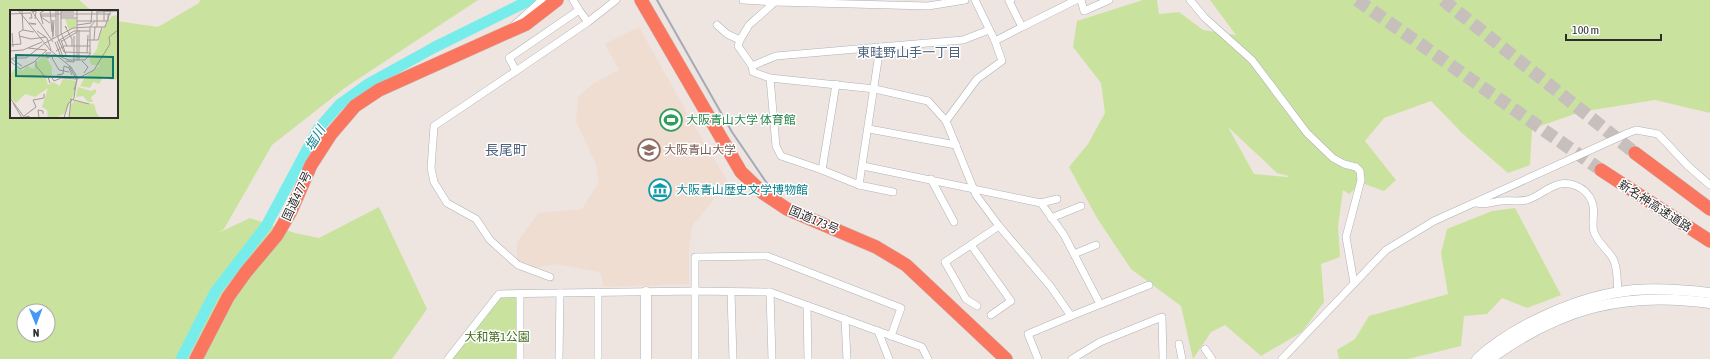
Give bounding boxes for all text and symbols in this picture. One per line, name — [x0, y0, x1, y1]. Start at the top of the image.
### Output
inset map — [10, 10, 118, 118]
scale bar — [1566, 16, 1661, 42]
text: 100 m — [1572, 23, 1599, 37]
district label: 東畦野山手一丁目 — [857, 45, 961, 60]
sports icon: 大阪青山大学 体育館 — [658, 107, 684, 133]
place label: 大阪青山大学 体育館 — [686, 113, 796, 127]
water label: 塩川 — [302, 121, 329, 153]
school or university icon: 大阪青山大学 — [636, 137, 662, 163]
district label: 長尾町 — [485, 142, 527, 158]
place label: 大阪青山大学 — [664, 143, 736, 157]
street label: 国道477号 — [279, 169, 315, 223]
museum icon: 大阪青山歴史文学博物館 — [647, 177, 673, 203]
street label: 新名神高速道路 — [1616, 177, 1694, 235]
place label: 大阪青山歴史文学博物館 — [676, 183, 808, 197]
street label: 国道173号 — [787, 203, 841, 237]
north arrow — [16, 303, 56, 343]
text: N — [33, 327, 40, 339]
park label: 大和第1公園 — [464, 330, 530, 344]

